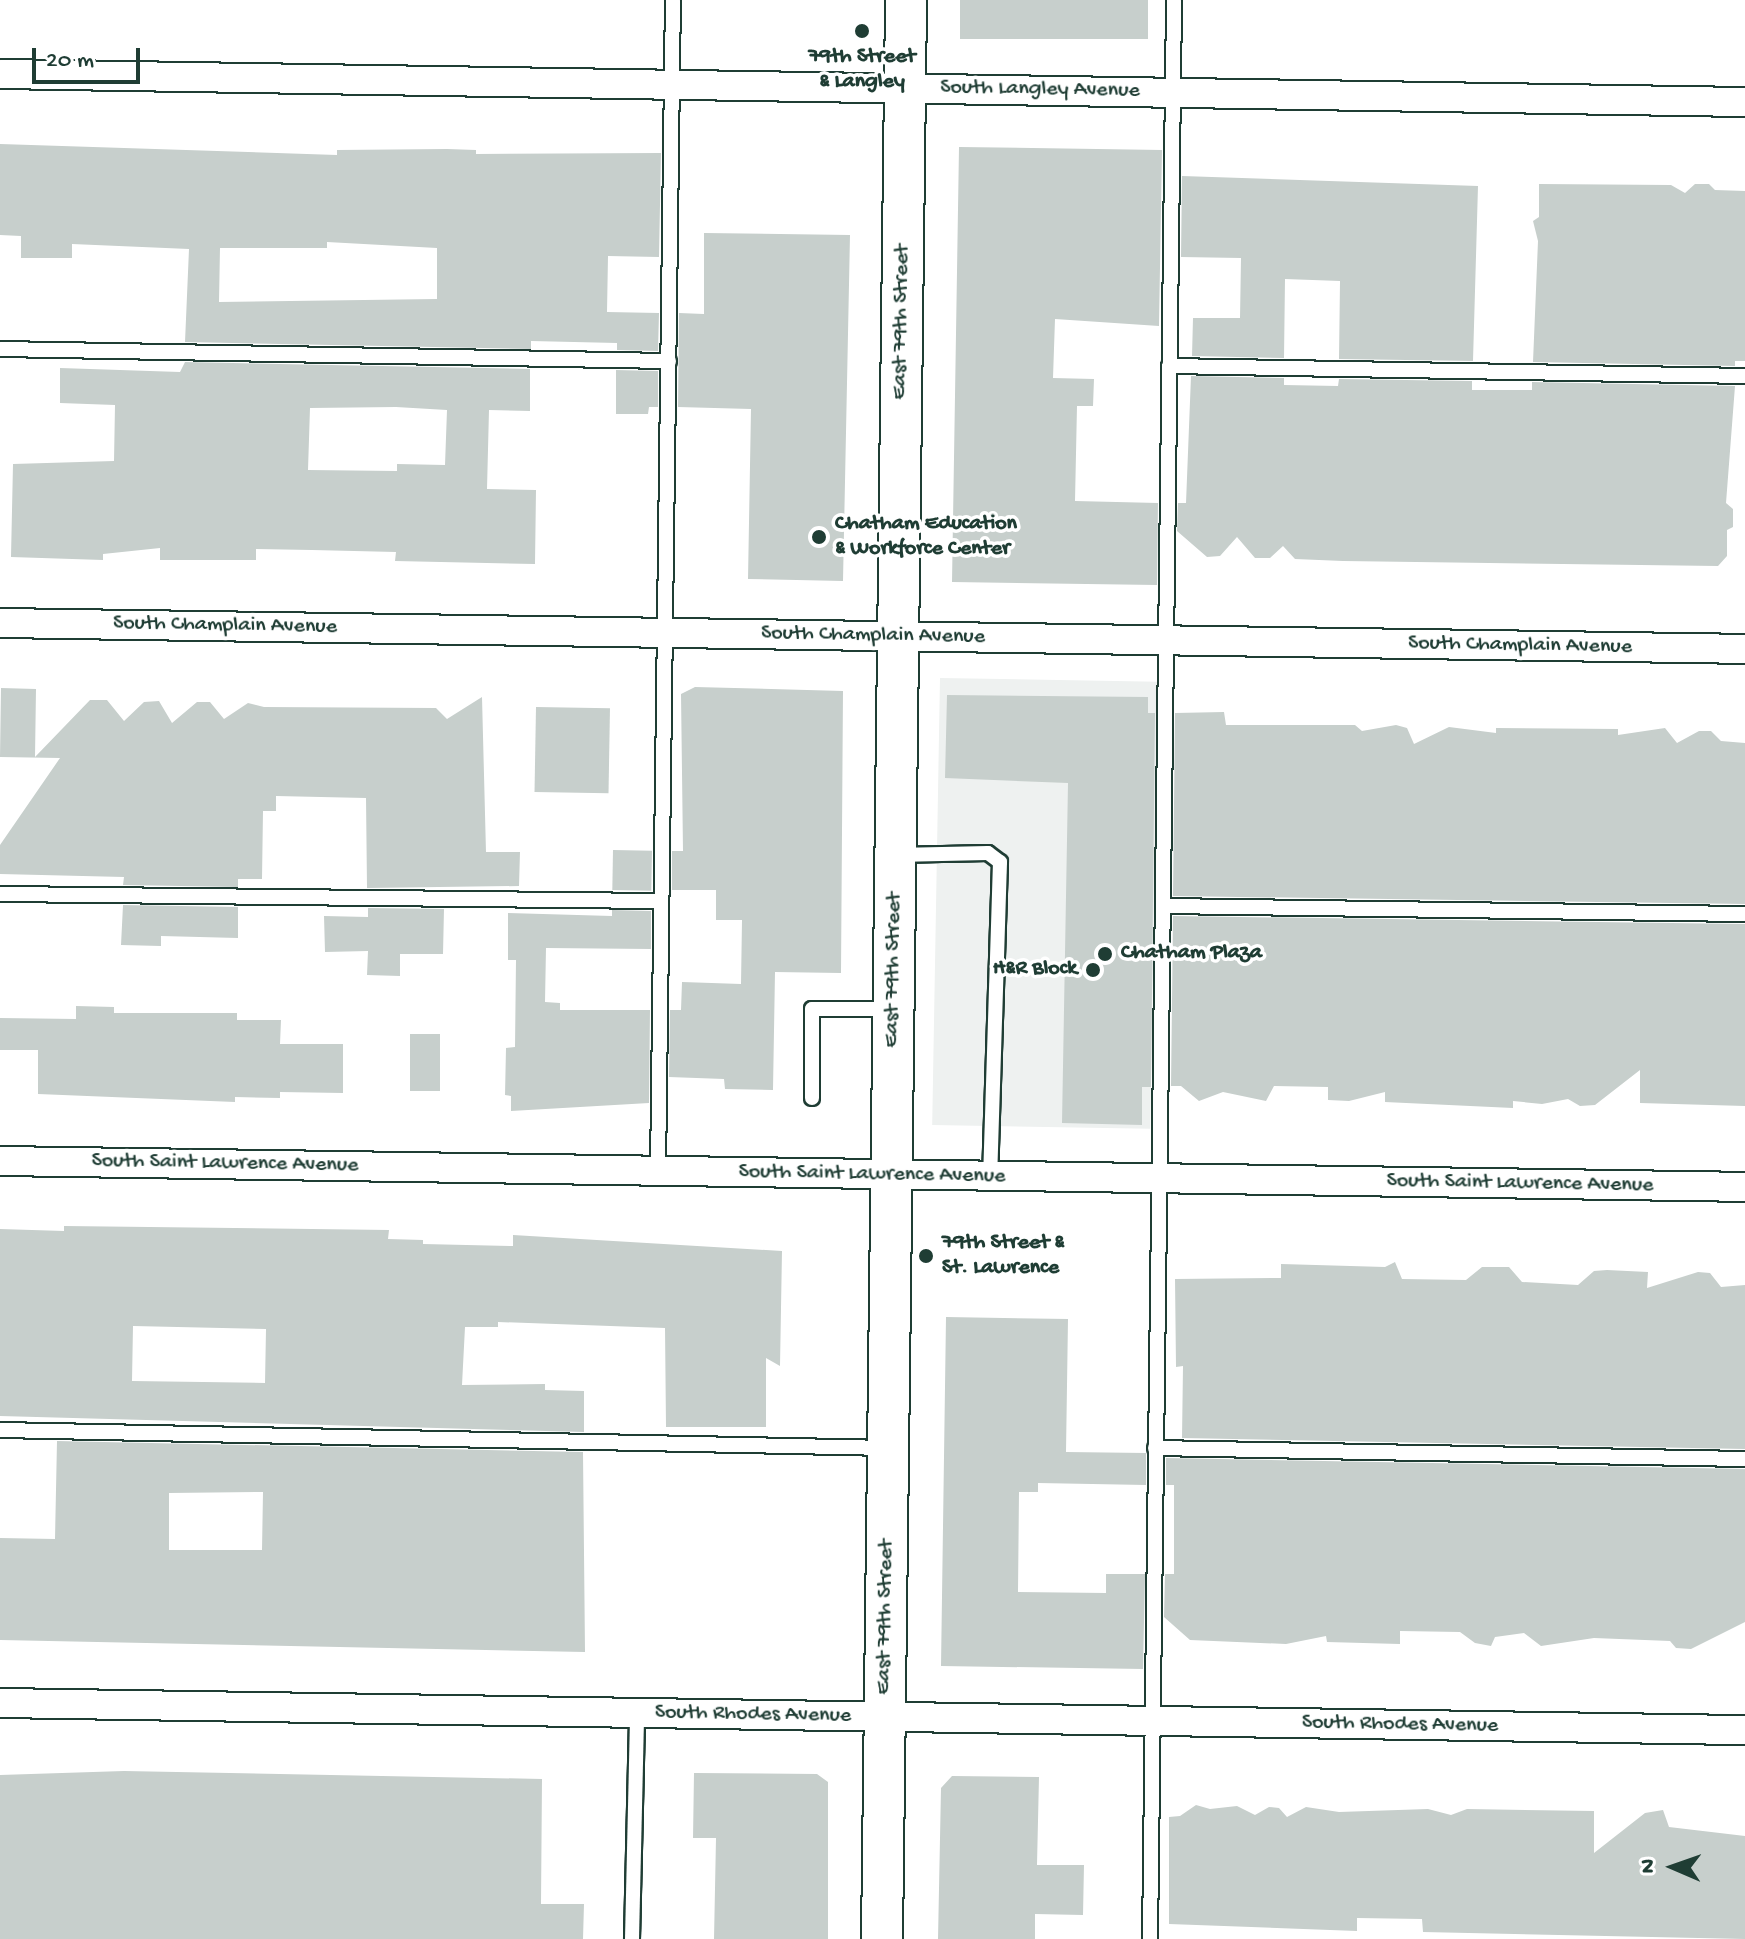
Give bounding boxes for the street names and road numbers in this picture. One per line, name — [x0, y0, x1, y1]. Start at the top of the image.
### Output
street label: South Langley Avenue — [940, 75, 1140, 105]
street label: East 79th Street — [887, 244, 917, 400]
street label: South Champlain Avenue — [113, 611, 337, 641]
street label: South Champlain Avenue — [761, 621, 985, 651]
street label: South Champlain Avenue — [1408, 631, 1632, 661]
street label: East 79th Street — [879, 892, 909, 1048]
street label: South Saint Lawrence Avenue — [91, 1148, 359, 1180]
street label: South Saint Lawrence Avenue — [738, 1159, 1006, 1191]
street label: South Saint Lawrence Avenue — [1386, 1168, 1654, 1200]
street label: East 79th Street — [871, 1539, 901, 1695]
street label: South Rhodes Avenue — [655, 1700, 851, 1730]
street label: South Rhodes Avenue — [1302, 1710, 1498, 1740]

